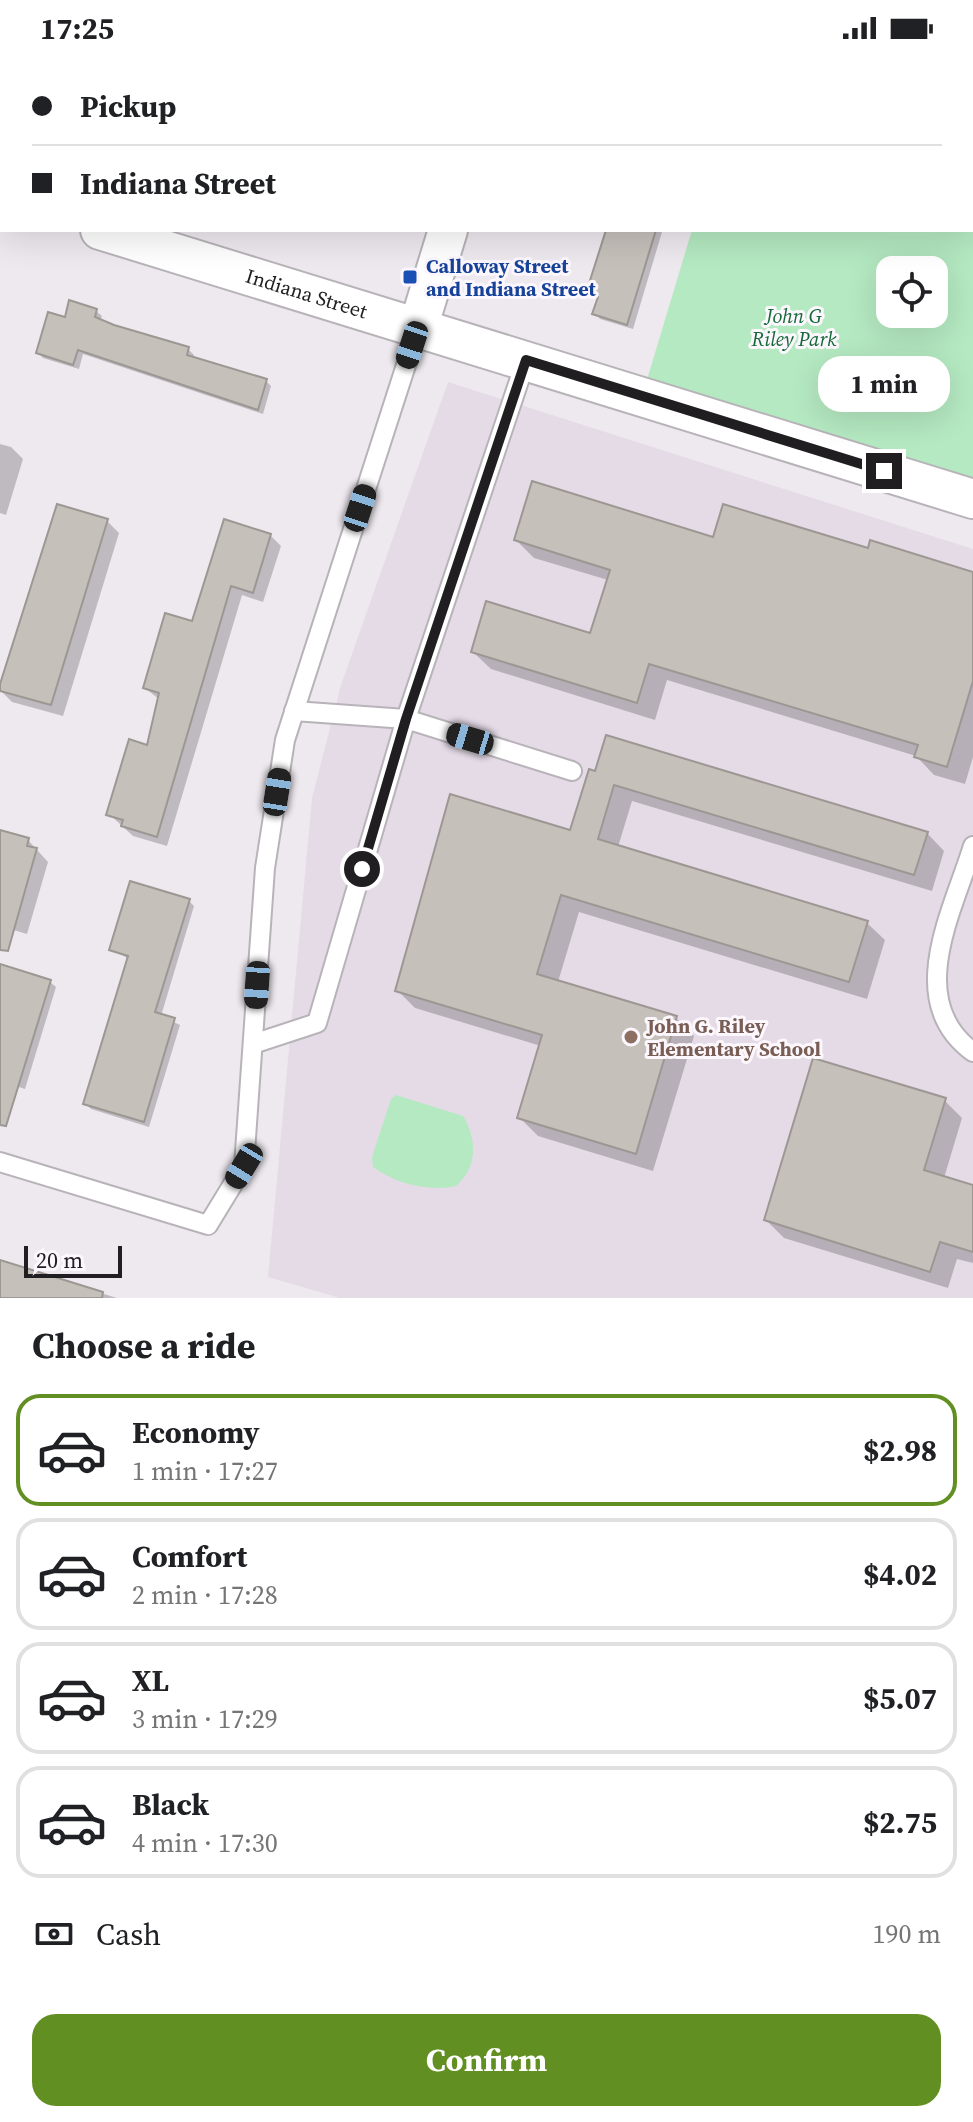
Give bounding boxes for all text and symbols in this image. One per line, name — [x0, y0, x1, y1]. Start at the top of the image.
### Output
text: 17:25 — [40, 8, 114, 49]
text: Pickup — [80, 86, 176, 127]
text: Indiana Street — [80, 163, 276, 204]
place label: Calloway Street and Indiana Street — [426, 252, 597, 303]
map controls — [876, 256, 948, 328]
button: locate — [876, 256, 948, 328]
street label: Indiana Street — [242, 262, 371, 326]
marker: Calloway Street and Indiana Street — [401, 268, 419, 286]
park label: John G Riley Park — [750, 302, 837, 353]
car — [393, 318, 431, 372]
callout: 1 min — [818, 355, 950, 411]
text: 1 min — [850, 366, 918, 402]
route end — [866, 453, 902, 489]
car — [341, 481, 379, 535]
car — [444, 721, 496, 757]
car — [261, 766, 293, 818]
route start — [344, 851, 380, 887]
car — [243, 960, 271, 1010]
place label: John G. Riley Elementary School — [645, 1012, 821, 1063]
marker: John G. Riley Elementary School — [622, 1028, 640, 1046]
car — [221, 1139, 267, 1193]
scale bar — [24, 1242, 122, 1278]
text: 20 m — [36, 1245, 83, 1275]
text: Choose a ride — [32, 1321, 255, 1370]
text: Economy — [132, 1412, 260, 1453]
icon: car — [36, 1414, 108, 1486]
text: $2.98 — [863, 1430, 937, 1471]
text: 1 min · 17:27 — [132, 1453, 278, 1489]
text: Comfort — [132, 1536, 247, 1577]
icon: car — [36, 1538, 108, 1610]
text: $4.02 — [863, 1554, 937, 1595]
text: 2 min · 17:28 — [132, 1577, 278, 1613]
text: XL — [132, 1660, 169, 1701]
icon: car — [36, 1662, 108, 1734]
text: $5.07 — [863, 1678, 937, 1719]
text: 3 min · 17:29 — [132, 1701, 278, 1737]
text: Black — [132, 1784, 209, 1825]
icon: car — [36, 1786, 108, 1858]
text: $2.75 — [863, 1802, 937, 1843]
text: 4 min · 17:30 — [132, 1825, 278, 1861]
icon: cash — [32, 1912, 76, 1956]
text: Cash — [96, 1914, 161, 1955]
text: 190 m — [873, 1916, 941, 1952]
button: Confirm — [32, 2014, 941, 2106]

